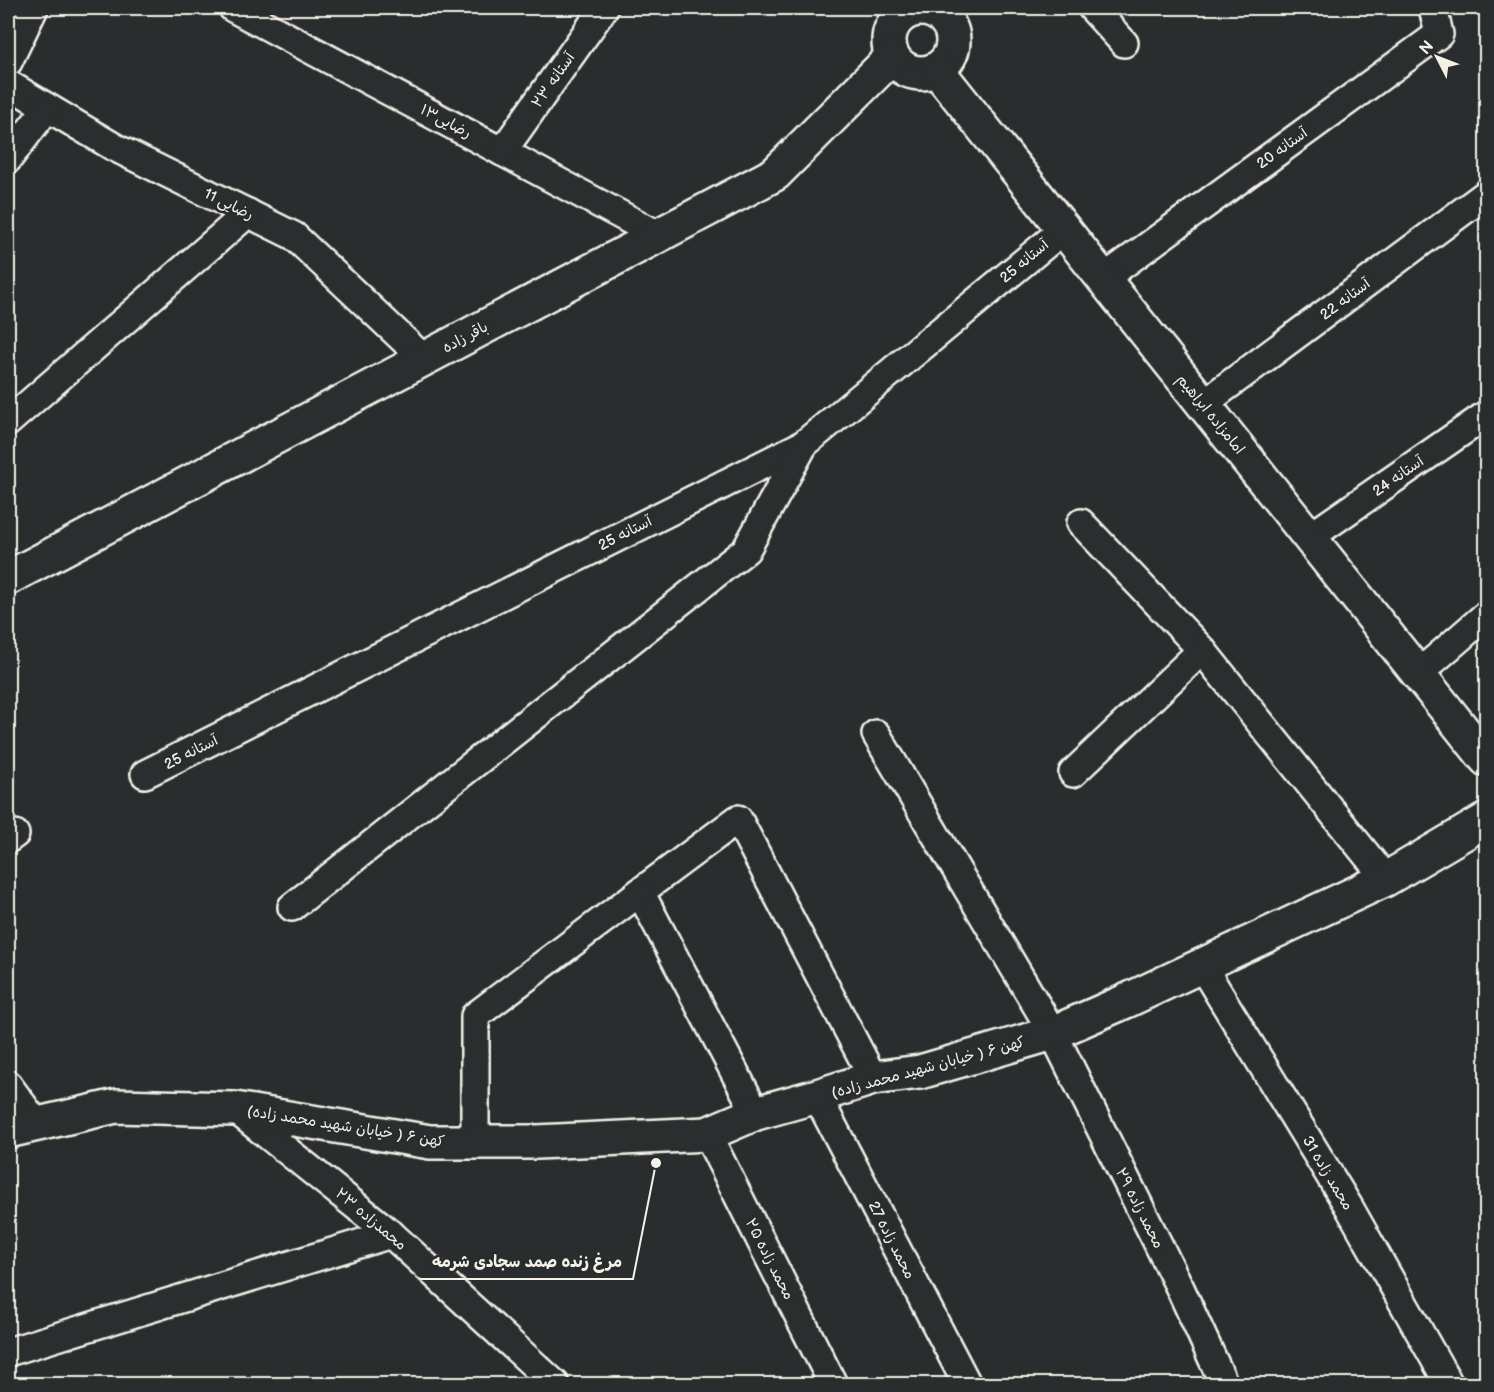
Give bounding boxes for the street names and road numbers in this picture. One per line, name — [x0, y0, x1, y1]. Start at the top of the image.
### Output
street label: آستانه ۲۳ — [528, 48, 580, 112]
street label: رضایی۱۳ — [417, 100, 475, 143]
street label: آستانه 20 — [1253, 123, 1313, 173]
street label: رضایی 11 — [201, 184, 257, 225]
street label: آستانه 25 — [996, 235, 1054, 287]
street label: آستانه 22 — [1316, 273, 1375, 325]
street label: باقر زاده — [439, 318, 491, 357]
street label: امامزاده ابراهیم — [1171, 370, 1249, 460]
street label: آستانه 24 — [1369, 451, 1429, 501]
street label: آستانه 25 — [595, 511, 657, 555]
street label: آستانه 25 — [161, 730, 223, 774]
street label: کهن ۶ ( خیابان شهید محمد زاده) — [829, 1033, 1027, 1102]
street label: کهن ۶ ( خیابان شهید محمد زاده) — [246, 1102, 446, 1151]
street label: محمد زاده 31 — [1298, 1133, 1357, 1214]
street label: محمد زاده ۲۹ — [1111, 1165, 1168, 1252]
street label: محمدزاده ۲۳ — [331, 1184, 410, 1255]
street label: محمد زاده 27 — [864, 1198, 919, 1282]
street label: محمد زاده ۲۵ — [741, 1215, 798, 1303]

